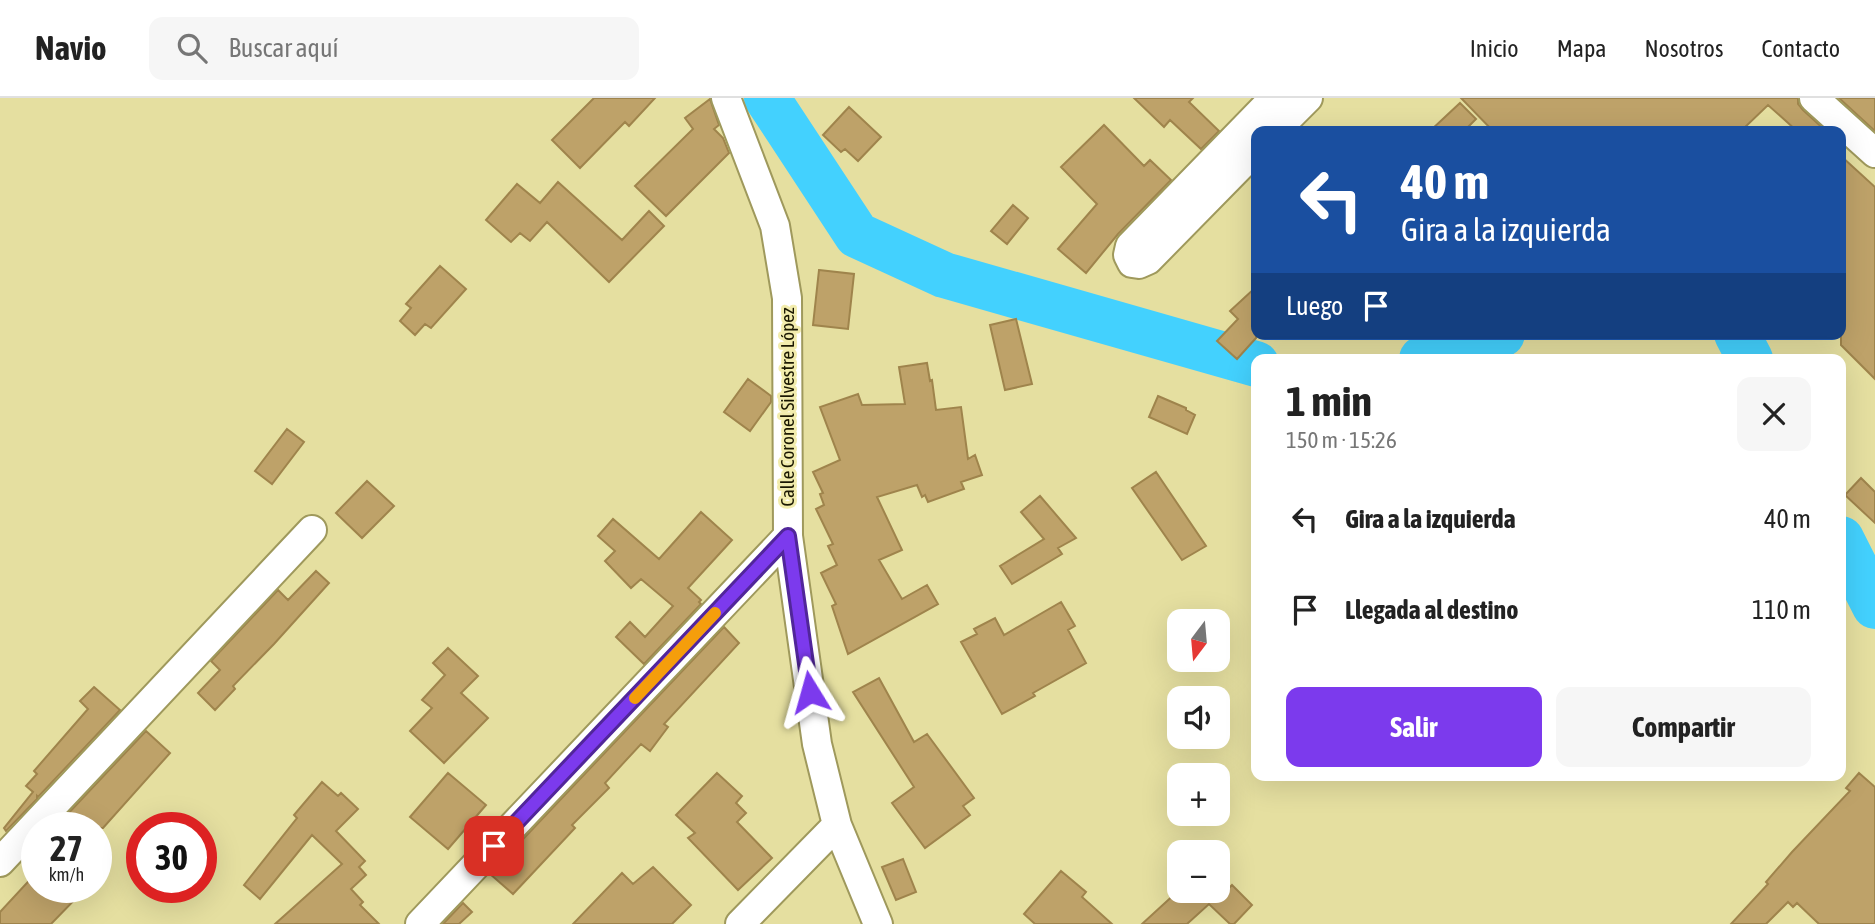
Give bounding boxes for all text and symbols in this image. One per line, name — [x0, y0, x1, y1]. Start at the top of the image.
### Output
search box — [149, 17, 639, 80]
text: Navio — [35, 29, 107, 67]
icon: search — [173, 29, 211, 67]
text: Buscar aquí — [229, 33, 338, 63]
text: Inicio — [1470, 35, 1519, 62]
text: Mapa — [1557, 35, 1606, 62]
text: Nosotros — [1644, 35, 1723, 62]
text: Contacto — [1761, 35, 1840, 62]
text: 40 m — [1401, 153, 1489, 209]
icon: left — [1286, 154, 1377, 245]
text: Gira a la izquierda — [1401, 211, 1611, 248]
icon: arrive — [1357, 287, 1395, 325]
text: Luego — [1286, 291, 1343, 321]
street label: Calle Coronel Silvestre López — [776, 307, 798, 507]
text: 1 min — [1286, 377, 1372, 425]
button: close — [1737, 377, 1811, 451]
text: 150 m · 15:26 — [1286, 427, 1397, 453]
icon: left — [1286, 500, 1324, 538]
text: Gira a la izquierda — [1345, 504, 1516, 534]
text: 40 m — [1764, 504, 1811, 534]
icon: arrive — [1286, 591, 1324, 629]
text: Llegada al destino — [1345, 595, 1518, 625]
text: 110 m — [1752, 595, 1811, 625]
north arrow — [1167, 609, 1230, 672]
map controls — [1167, 609, 1230, 903]
position arrow — [773, 655, 847, 729]
button: sound — [1167, 686, 1230, 749]
button: Salir — [1286, 687, 1542, 767]
button: Compartir — [1556, 687, 1811, 767]
button: + — [1167, 763, 1230, 826]
speed limit sign: 30 — [126, 812, 217, 903]
pin — [464, 816, 524, 876]
icon: arrive — [475, 827, 513, 865]
text: 27 — [50, 828, 83, 868]
button: − — [1167, 840, 1230, 903]
text: km/h — [49, 864, 84, 885]

